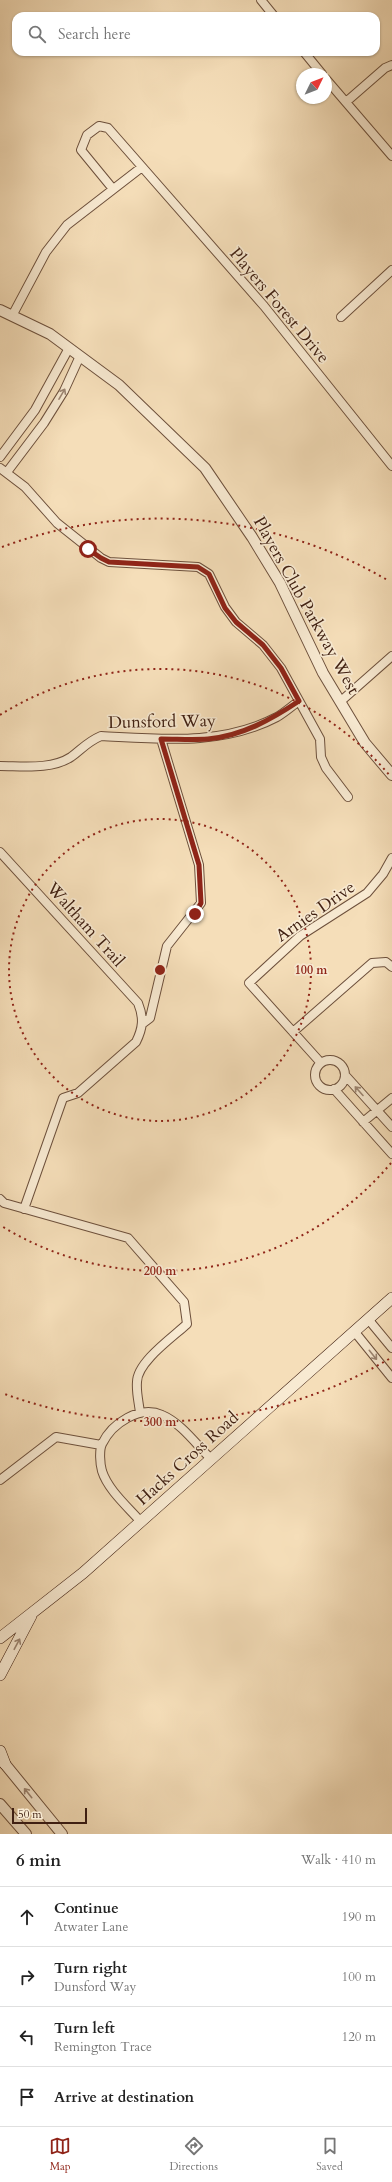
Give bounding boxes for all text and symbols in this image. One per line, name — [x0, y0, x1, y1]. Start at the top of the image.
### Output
search box — [12, 12, 380, 56]
icon: search — [26, 23, 48, 45]
text: Search here — [58, 24, 131, 44]
north arrow — [296, 68, 332, 104]
street label: Players Forest Drive — [224, 243, 335, 368]
one-way arrow — [58, 388, 66, 400]
street label: Players Club Parkway West — [248, 512, 365, 699]
route start — [79, 540, 97, 558]
street label: Dunsford Way — [108, 709, 216, 734]
street label: Waltham Trail — [41, 876, 130, 972]
street label: Arnies Drive — [271, 876, 359, 947]
route end — [186, 905, 204, 923]
text: 100 m — [295, 962, 328, 978]
centre of rings — [153, 963, 167, 977]
one-way arrow — [355, 1086, 364, 1096]
text: 200 m — [144, 1263, 177, 1279]
one-way arrow — [369, 1349, 378, 1360]
street label: Hacks Cross Road — [131, 1406, 243, 1511]
text: 300 m — [144, 1414, 177, 1430]
one-way arrow — [14, 1638, 21, 1650]
one-way arrow — [24, 1787, 33, 1798]
scale bar — [12, 1806, 87, 1825]
text: 50 m — [18, 1807, 42, 1822]
text: 6 min — [16, 1849, 61, 1872]
text: Walk · 410 m — [301, 1851, 376, 1869]
text: Continue — [54, 1898, 119, 1918]
icon: ahead — [16, 1906, 38, 1928]
text: 190 m — [342, 1908, 376, 1926]
text: Atwater Lane — [54, 1918, 128, 1936]
text: Turn right — [54, 1958, 127, 1978]
icon: right — [16, 1966, 38, 1988]
text: 100 m — [342, 1968, 376, 1986]
text: Dunsford Way — [54, 1978, 136, 1996]
text: Turn left — [54, 2018, 115, 2038]
icon: left — [16, 2026, 38, 2048]
text: 120 m — [342, 2028, 376, 2046]
text: Remington Trace — [54, 2038, 152, 2056]
icon: arrive — [16, 2086, 38, 2108]
text: Arrive at destination — [54, 2087, 194, 2107]
tab: Map — [49, 2135, 71, 2174]
tab: Directions — [169, 2135, 218, 2174]
tab: Saved — [316, 2135, 343, 2174]

